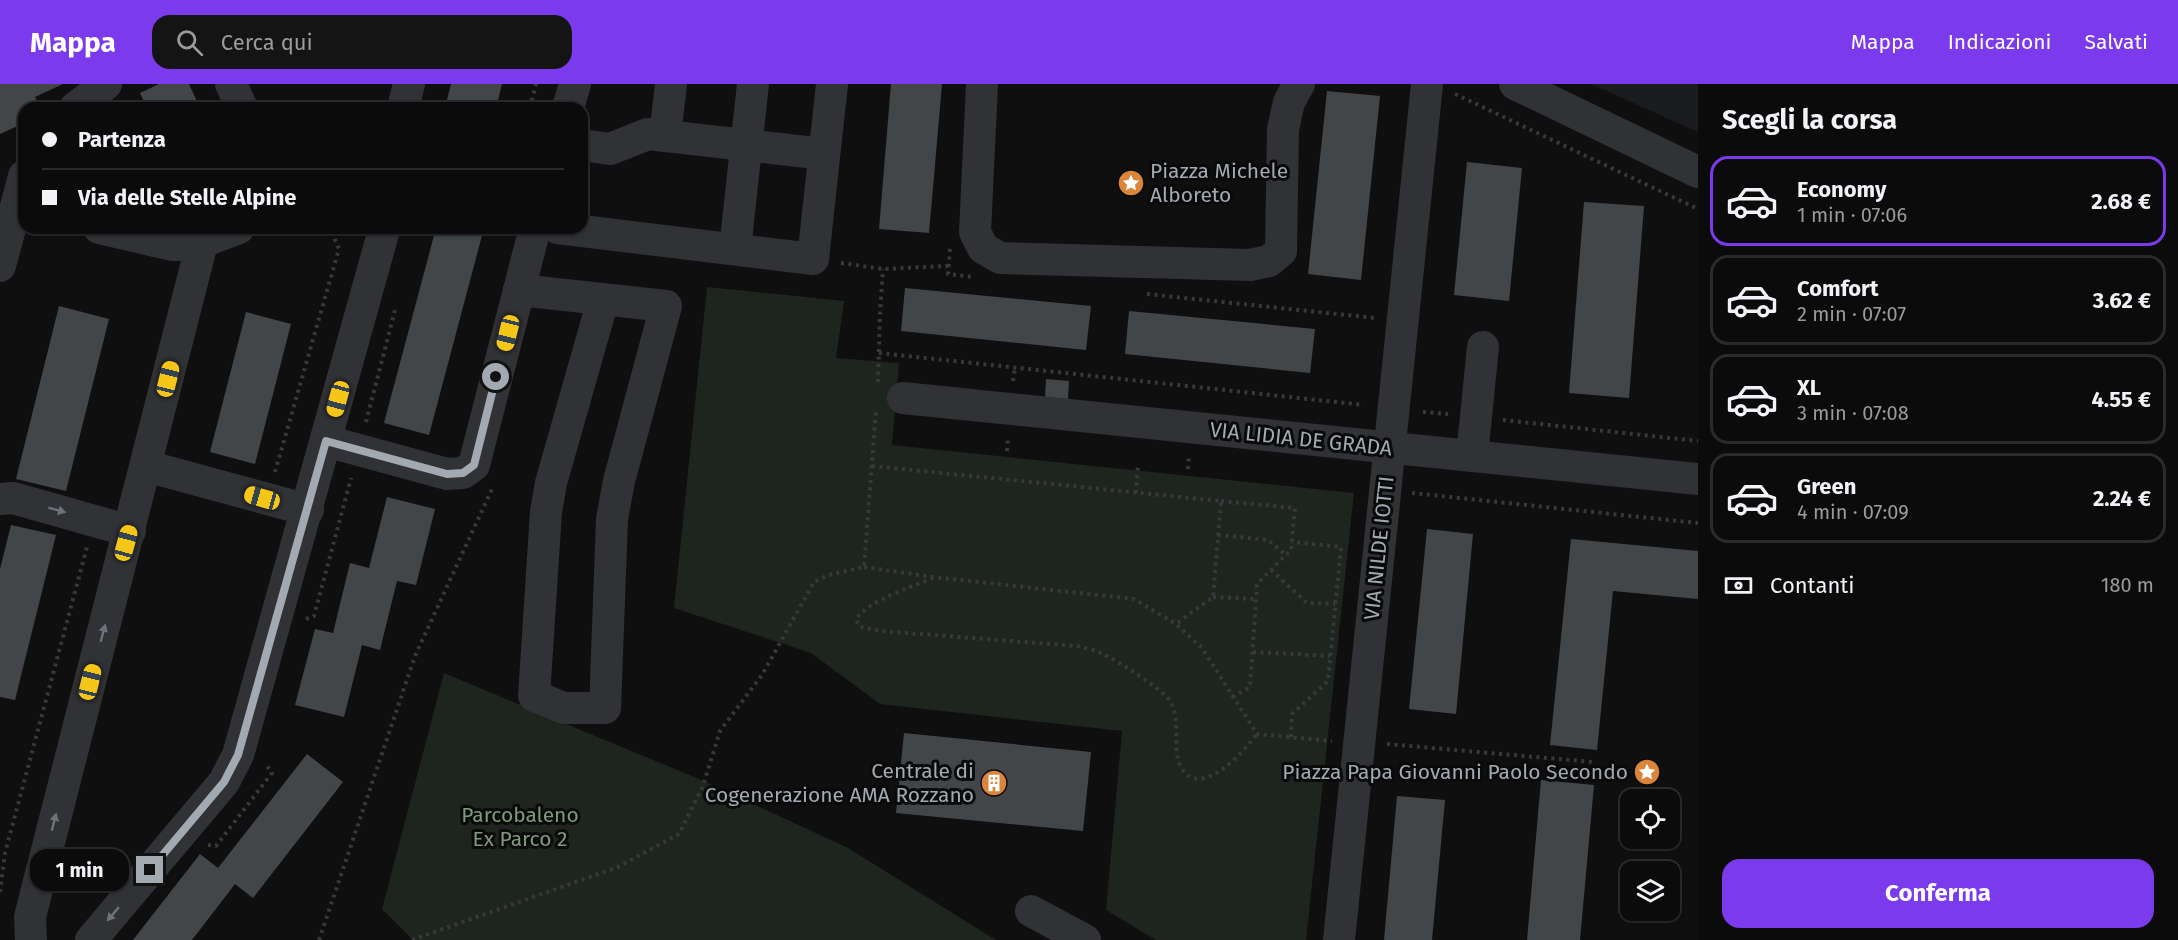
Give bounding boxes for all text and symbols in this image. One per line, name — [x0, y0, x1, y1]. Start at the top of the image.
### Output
search box — [152, 15, 572, 69]
text: Mappa — [30, 26, 116, 59]
icon: search — [173, 26, 206, 59]
text: Cerca qui — [221, 29, 313, 56]
text: Mappa — [1851, 29, 1915, 55]
text: Indicazioni — [1948, 29, 2051, 55]
text: Salvati — [2084, 29, 2148, 55]
text: Scegli la corsa — [1722, 104, 1897, 136]
text: Partenza — [78, 126, 166, 153]
place label: Piazza Michele Alboreto — [1150, 158, 1288, 208]
place icon: Piazza Michele Alboreto — [1116, 168, 1146, 198]
icon: car — [1725, 174, 1779, 228]
text: Economy — [1797, 176, 1886, 203]
text: Via delle Stelle Alpine — [78, 184, 297, 211]
text: 2.68 € — [2091, 188, 2151, 215]
text: 1 min · 07:06 — [1797, 203, 1907, 227]
icon: car — [1725, 273, 1779, 327]
text: Comfort — [1797, 275, 1878, 302]
text: 3.62 € — [2093, 287, 2151, 314]
text: 2 min · 07:07 — [1797, 302, 1906, 326]
car — [495, 313, 521, 353]
car — [155, 359, 181, 399]
route start — [482, 363, 509, 390]
icon: car — [1725, 372, 1779, 426]
text: XL — [1797, 374, 1821, 401]
car — [325, 379, 351, 419]
text: 4.55 € — [2091, 386, 2151, 413]
text: 3 min · 07:08 — [1797, 401, 1909, 425]
street label: VIA LIDIA DE GRADA — [1209, 417, 1393, 461]
icon: car — [1725, 471, 1779, 525]
text: Green — [1797, 473, 1856, 500]
street label: VIA NILDE IOTTI — [1359, 475, 1399, 621]
car — [242, 484, 282, 512]
text: 2.24 € — [2093, 485, 2151, 512]
text: 4 min · 07:09 — [1797, 500, 1909, 524]
one-way arrow — [48, 506, 66, 515]
car — [113, 523, 139, 563]
icon: cash — [1722, 569, 1755, 602]
text: Contanti — [1770, 572, 1854, 599]
text: 180 m — [2101, 573, 2154, 597]
one-way arrow — [99, 624, 108, 642]
car — [77, 662, 103, 702]
place icon: Piazza Papa Giovanni Paolo Secondo — [1632, 757, 1662, 787]
place label: Centrale di Cogenerazione AMA Rozzano — [705, 758, 974, 808]
place label: Piazza Papa Giovanni Paolo Secondo — [1282, 759, 1628, 785]
building icon: Centrale di Cogenerazione AMA Rozzano — [979, 768, 1009, 798]
map controls — [1620, 789, 1680, 921]
button: locate — [1620, 789, 1680, 849]
park label: Parcobaleno Ex Parco 2 — [461, 802, 579, 852]
one-way arrow — [50, 812, 60, 831]
callout: 1 min — [30, 849, 129, 891]
route end — [136, 856, 163, 883]
text: 1 min — [55, 858, 104, 882]
button: Conferma — [1722, 859, 2154, 928]
button: layers — [1620, 861, 1680, 921]
one-way arrow — [107, 906, 120, 921]

